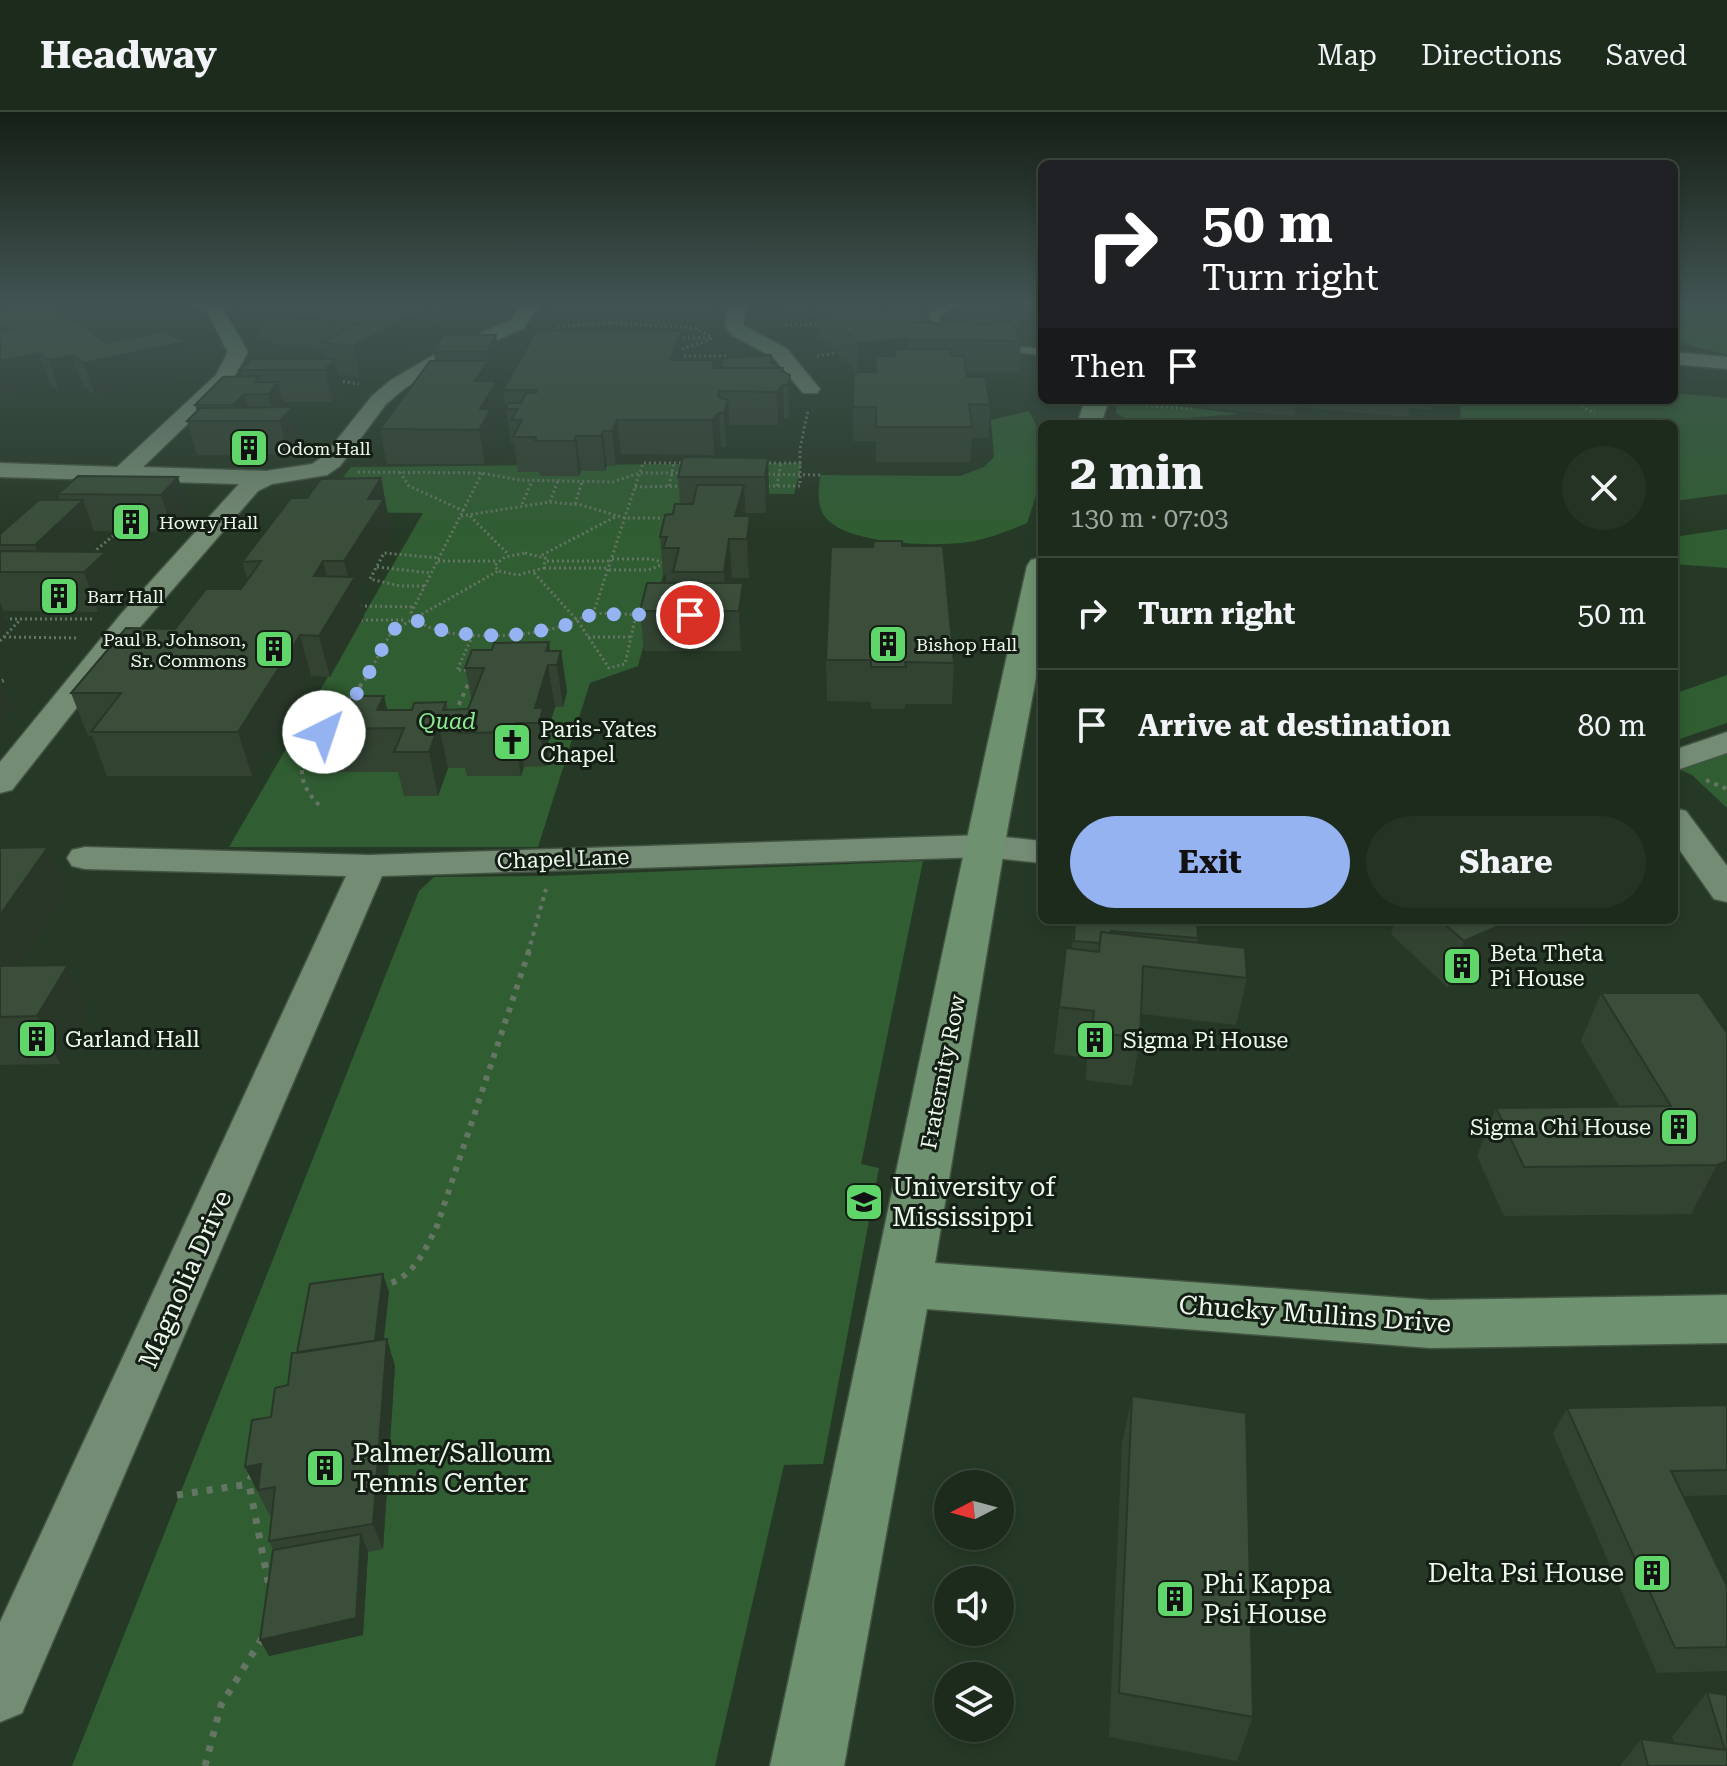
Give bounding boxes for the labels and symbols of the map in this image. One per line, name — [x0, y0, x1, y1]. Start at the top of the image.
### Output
building icon: Odom Hall — [228, 427, 270, 469]
place label: Odom Hall — [277, 438, 371, 459]
building icon: Howry Hall — [110, 501, 152, 543]
place label: Howry Hall — [159, 512, 258, 533]
building icon: Barr Hall — [38, 575, 80, 617]
pin — [656, 581, 724, 649]
place label: Barr Hall — [87, 586, 164, 607]
building icon: Bishop Hall — [867, 623, 909, 665]
building icon: Paul B. Johnson, Sr. Commons — [253, 628, 295, 670]
place label: Paul B. Johnson, Sr. Commons — [103, 629, 246, 671]
place label: Bishop Hall — [916, 634, 1018, 655]
position arrow — [282, 690, 366, 774]
park label: Quad — [418, 709, 476, 734]
place label: Paris-Yates Chapel — [540, 717, 657, 767]
church icon: Paris-Yates Chapel — [491, 721, 533, 763]
street label: Chapel Lane — [496, 844, 630, 874]
place label: Beta Theta Pi House — [1490, 941, 1604, 991]
building icon: Beta Theta Pi House — [1441, 945, 1483, 987]
street label: Fraternity Row — [916, 992, 970, 1151]
building icon: Garland Hall — [16, 1018, 58, 1060]
building icon: Sigma Pi House — [1074, 1019, 1116, 1061]
place label: Garland Hall — [65, 1027, 200, 1052]
place label: Sigma Pi House — [1123, 1028, 1288, 1053]
building icon: Sigma Chi House — [1658, 1106, 1700, 1148]
place label: Sigma Chi House — [1470, 1115, 1651, 1140]
place label: University of Mississippi — [892, 1172, 1056, 1232]
school or university icon: University of Mississippi — [843, 1181, 885, 1223]
street label: Magnolia Drive — [132, 1186, 238, 1372]
street label: Chucky Mullins Drive — [1178, 1290, 1452, 1338]
place label: Palmer/Salloum Tennis Center — [353, 1438, 552, 1498]
building icon: Palmer/Salloum Tennis Center — [304, 1447, 346, 1489]
north arrow — [934, 1470, 1014, 1550]
building icon: Delta Psi House — [1631, 1552, 1673, 1594]
place label: Delta Psi House — [1428, 1558, 1624, 1588]
place label: Phi Kappa Psi House — [1203, 1569, 1332, 1629]
building icon: Phi Kappa Psi House — [1154, 1578, 1196, 1620]

